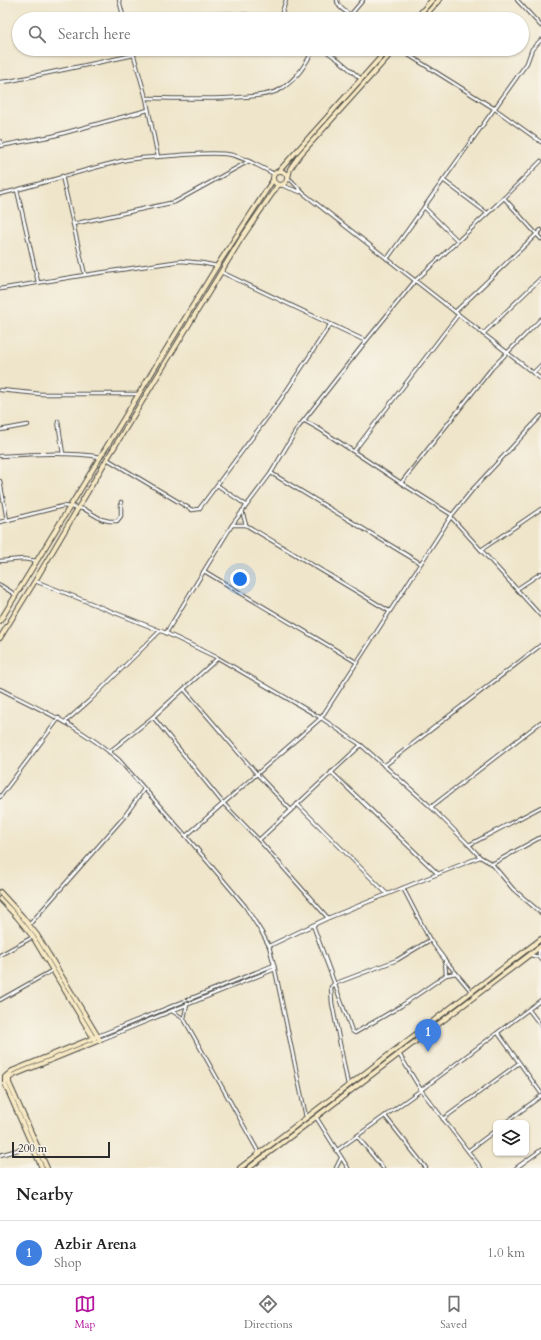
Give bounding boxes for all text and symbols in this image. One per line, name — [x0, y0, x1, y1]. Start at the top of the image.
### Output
search box — [12, 12, 529, 56]
icon: search — [26, 23, 48, 45]
text: Search here — [58, 24, 131, 44]
your location — [230, 569, 250, 589]
pin: 1 — [415, 1019, 441, 1052]
map controls — [493, 1120, 529, 1156]
button: layers — [493, 1120, 529, 1156]
scale bar — [12, 1140, 110, 1159]
text: 200 m — [18, 1141, 47, 1156]
text: Nearby — [16, 1183, 73, 1206]
text: Azbir Arena — [54, 1234, 137, 1254]
text: 1 — [26, 1244, 32, 1262]
text: 1.0 km — [487, 1244, 525, 1262]
text: Shop — [54, 1254, 82, 1272]
tab: Map — [74, 1293, 96, 1332]
tab: Directions — [244, 1293, 292, 1332]
tab: Saved — [440, 1293, 467, 1332]

